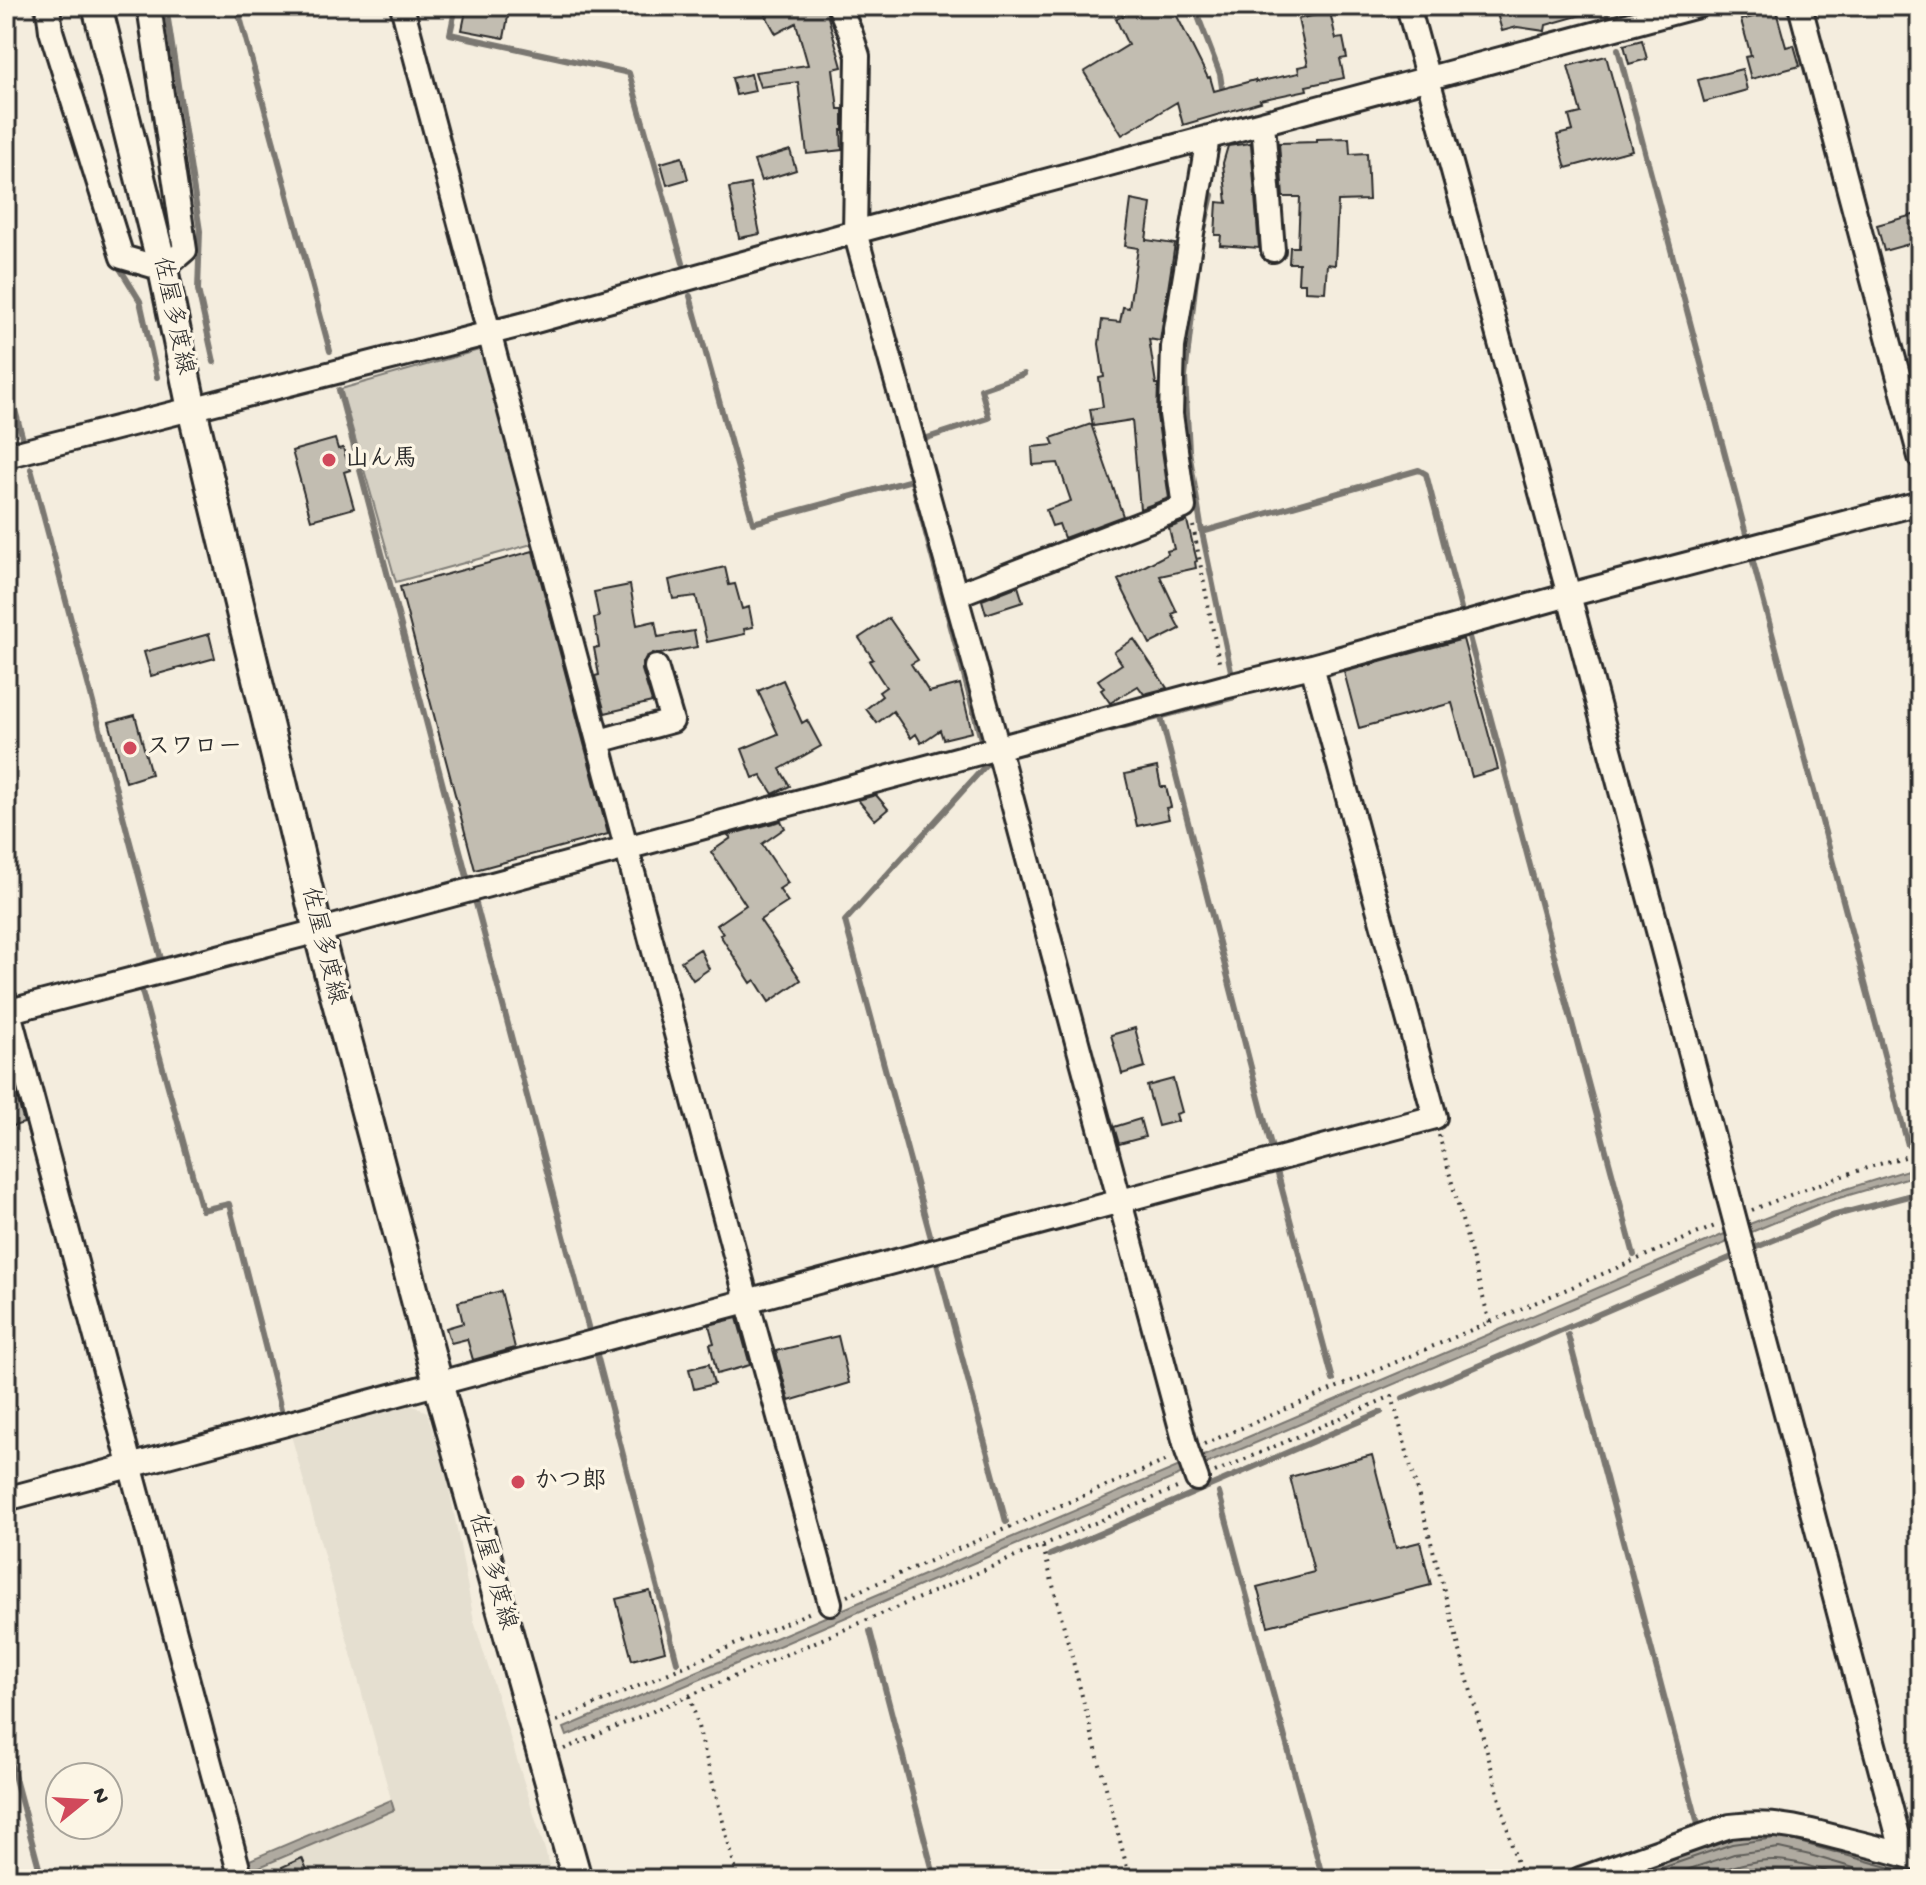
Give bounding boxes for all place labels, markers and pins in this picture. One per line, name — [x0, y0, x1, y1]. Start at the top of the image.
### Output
place label: 山ん馬 — [345, 446, 417, 475]
marker: 山ん馬 — [320, 451, 338, 469]
place label: スワロー — [146, 734, 242, 763]
marker: スワロー — [121, 739, 139, 757]
place label: かつ郎 — [534, 1467, 606, 1497]
marker: かつ郎 — [509, 1473, 527, 1491]

